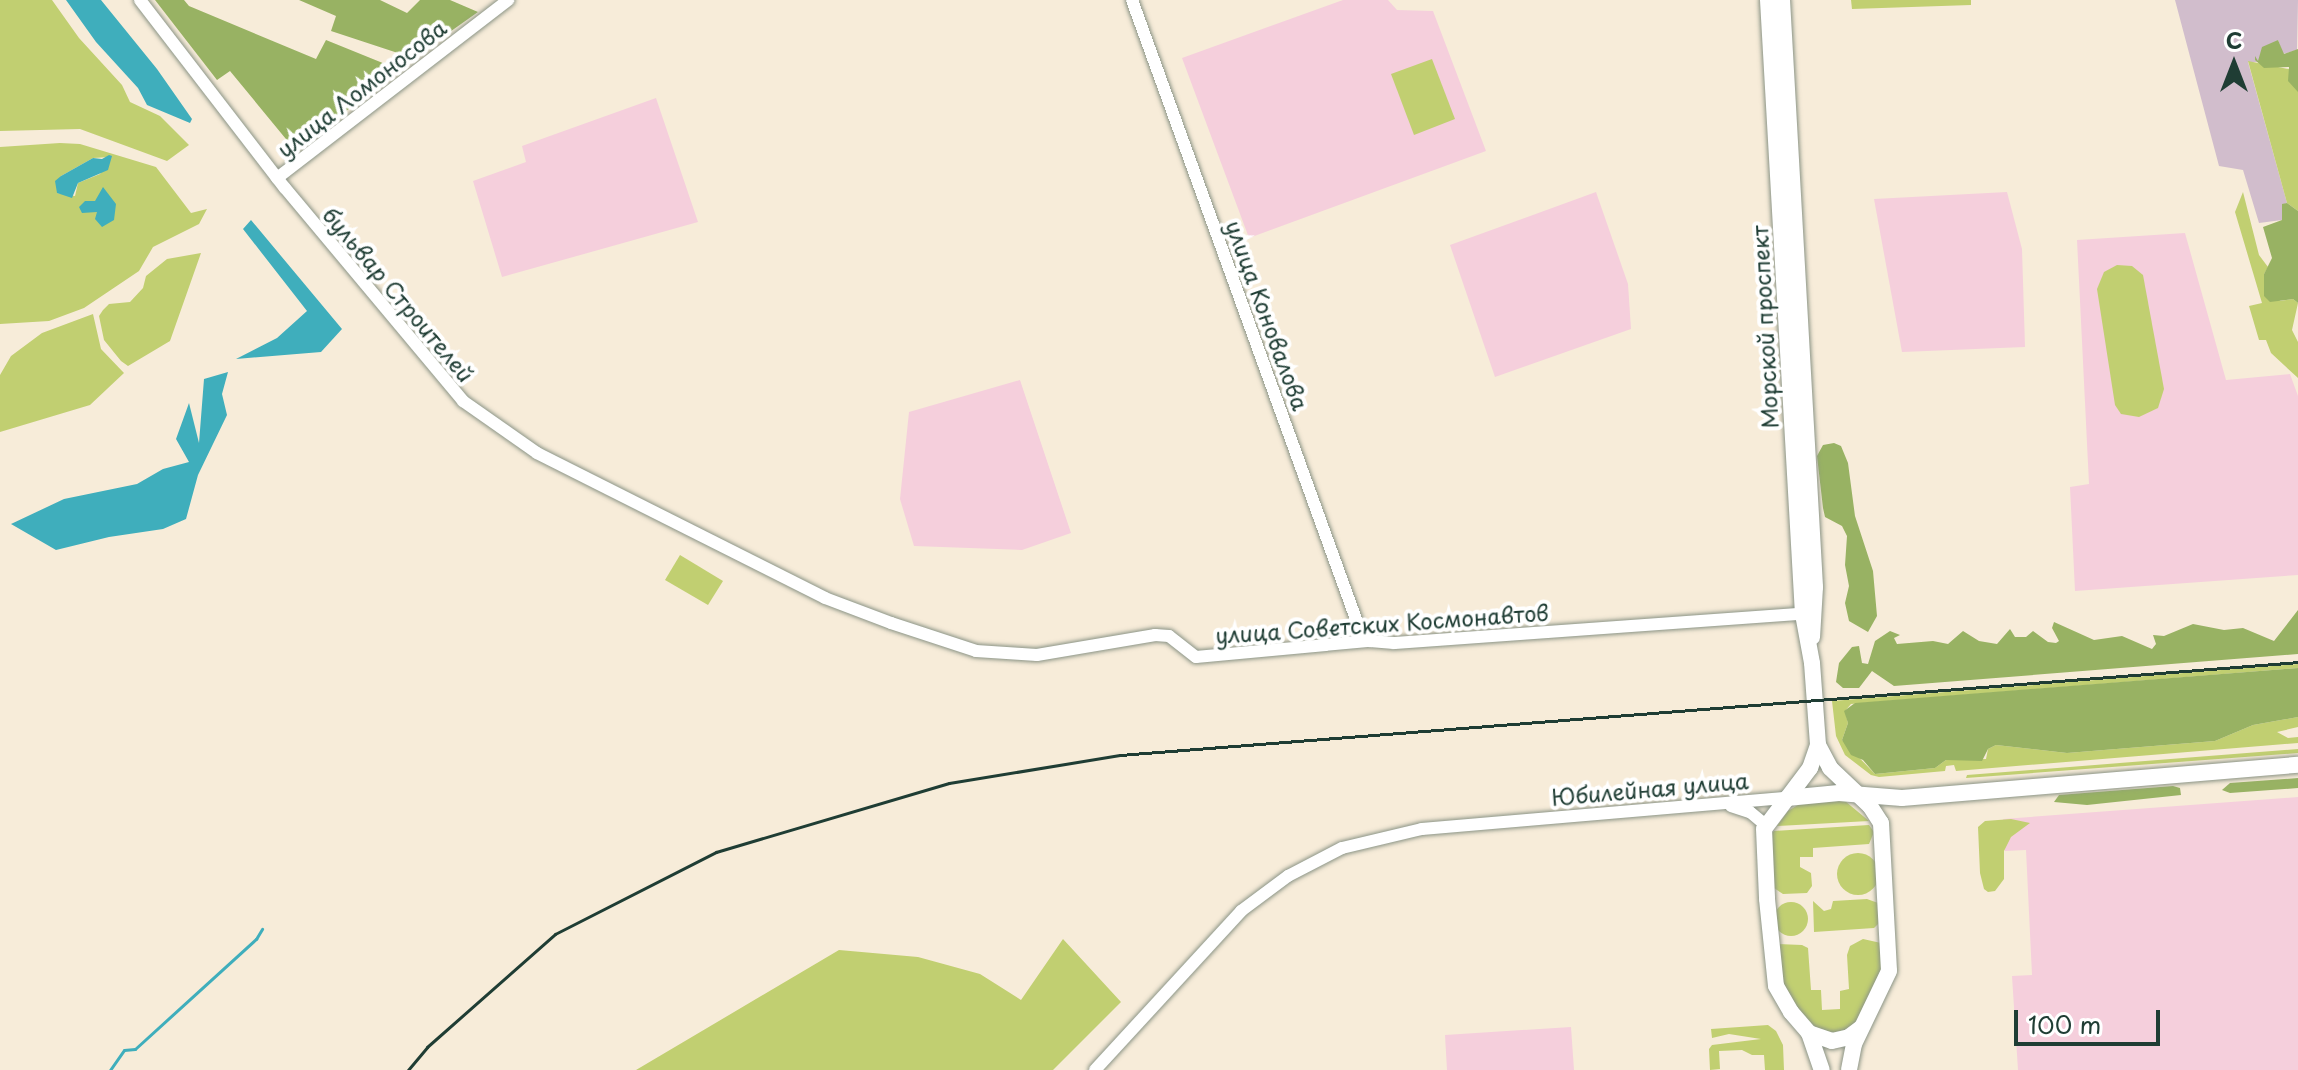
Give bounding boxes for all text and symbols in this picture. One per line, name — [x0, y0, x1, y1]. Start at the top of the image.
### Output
street label: улица Ломоносова — [271, 13, 451, 163]
text: С — [2226, 23, 2242, 56]
north arrow — [2194, 24, 2274, 104]
street label: бульвар Строителей — [318, 201, 480, 387]
street label: улица Коновалова — [1221, 216, 1315, 414]
street label: Морской проспект — [1745, 225, 1783, 429]
street label: улица Советских Космонавтов — [1213, 598, 1551, 648]
street label: Юбилейная улица — [1550, 766, 1750, 810]
scale bar — [2018, 994, 2164, 1044]
text: 100 m — [2028, 1006, 2101, 1042]

